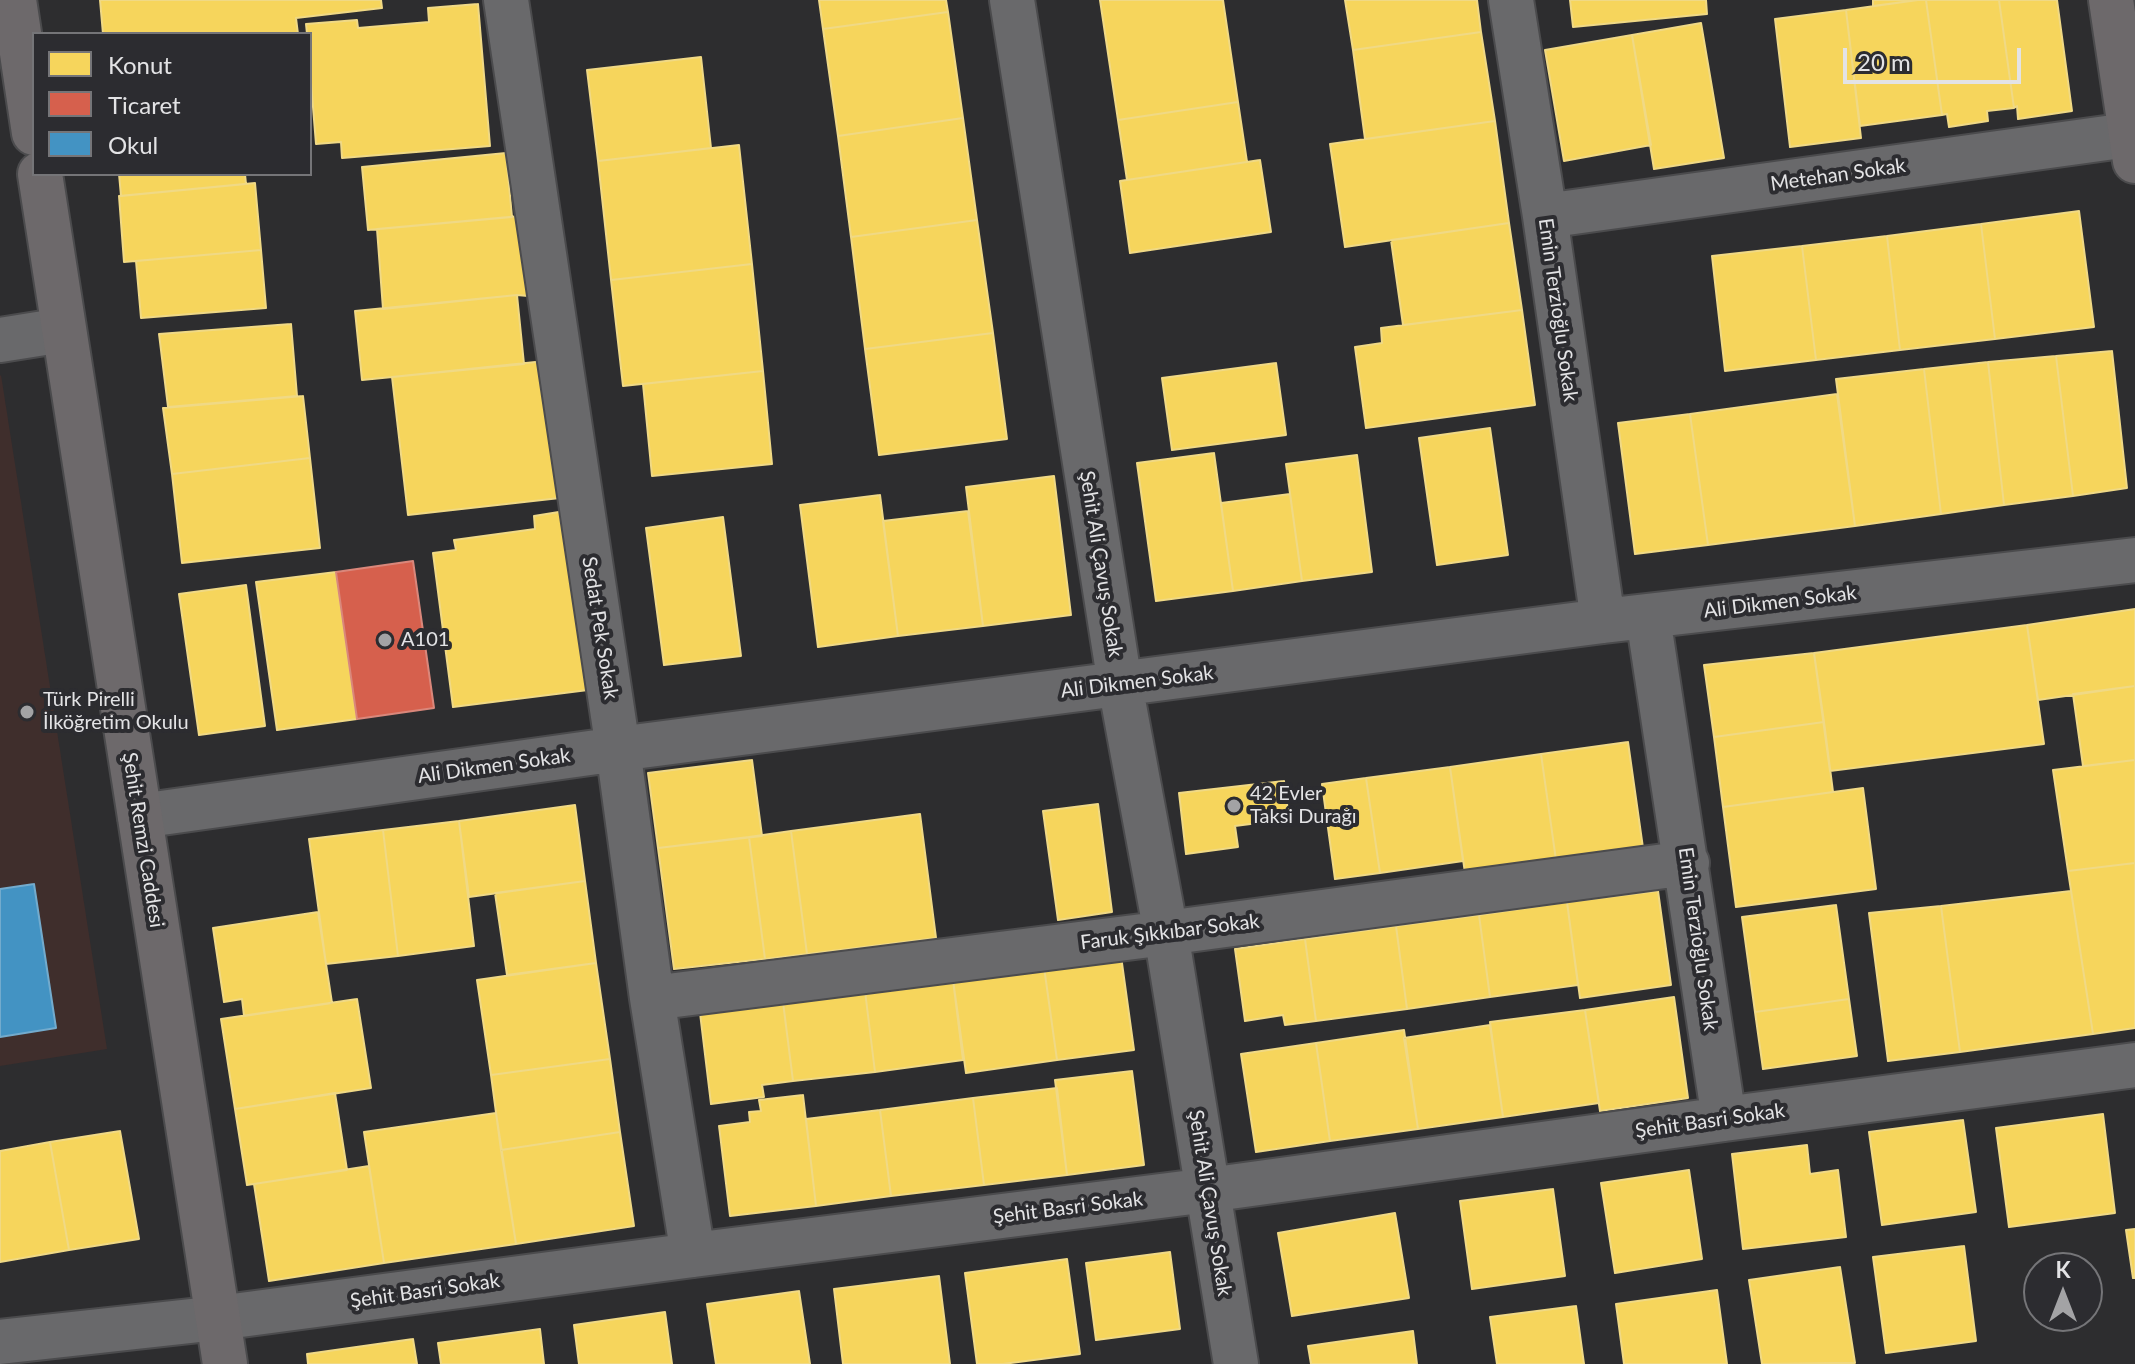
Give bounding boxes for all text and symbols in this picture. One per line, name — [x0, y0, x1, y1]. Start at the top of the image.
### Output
legend — [32, 32, 312, 176]
scale bar — [1847, 32, 2025, 82]
text: 20 m — [1857, 47, 1911, 76]
text: Konut — [108, 50, 172, 79]
text: Ticaret — [108, 90, 181, 119]
text: Okul — [108, 130, 158, 159]
street label: Metehan Sokak — [1769, 154, 1907, 196]
street label: Emin Terzioğlu Sokak — [1533, 217, 1583, 403]
street label: Şehit Ali Çavuş Sokak — [1074, 469, 1128, 659]
street label: Sedat Pek Sokak — [577, 555, 623, 701]
street label: Ali Dikmen Sokak — [1702, 581, 1858, 623]
place label: A101 — [401, 628, 449, 652]
marker: A101 — [376, 631, 394, 649]
street label: Ali Dikmen Sokak — [1059, 661, 1215, 703]
place label: Türk Pirelli İlköğretim Okulu — [43, 688, 189, 735]
marker: Türk Pirelli İlköğretim Okulu — [18, 703, 36, 721]
street label: Ali Dikmen Sokak — [416, 743, 572, 789]
street label: Şehit Remzi Caddesi — [117, 751, 169, 929]
place label: 42 Evler Taksi Durağı — [1250, 782, 1357, 829]
marker: 42 Evler Taksi Durağı — [1225, 797, 1243, 815]
street label: Emin Terzioğlu Sokak — [1673, 846, 1723, 1032]
street label: Faruk Şıkkıbar Sokak — [1079, 909, 1261, 955]
street label: Şehit Basri Sokak — [1634, 1099, 1786, 1143]
street label: Şehit Ali Çavuş Sokak — [1183, 1108, 1237, 1298]
street label: Şehit Basri Sokak — [992, 1187, 1144, 1229]
north arrow — [2023, 1252, 2103, 1332]
text: K — [2055, 1256, 2071, 1283]
street label: Şehit Basri Sokak — [349, 1269, 501, 1313]

